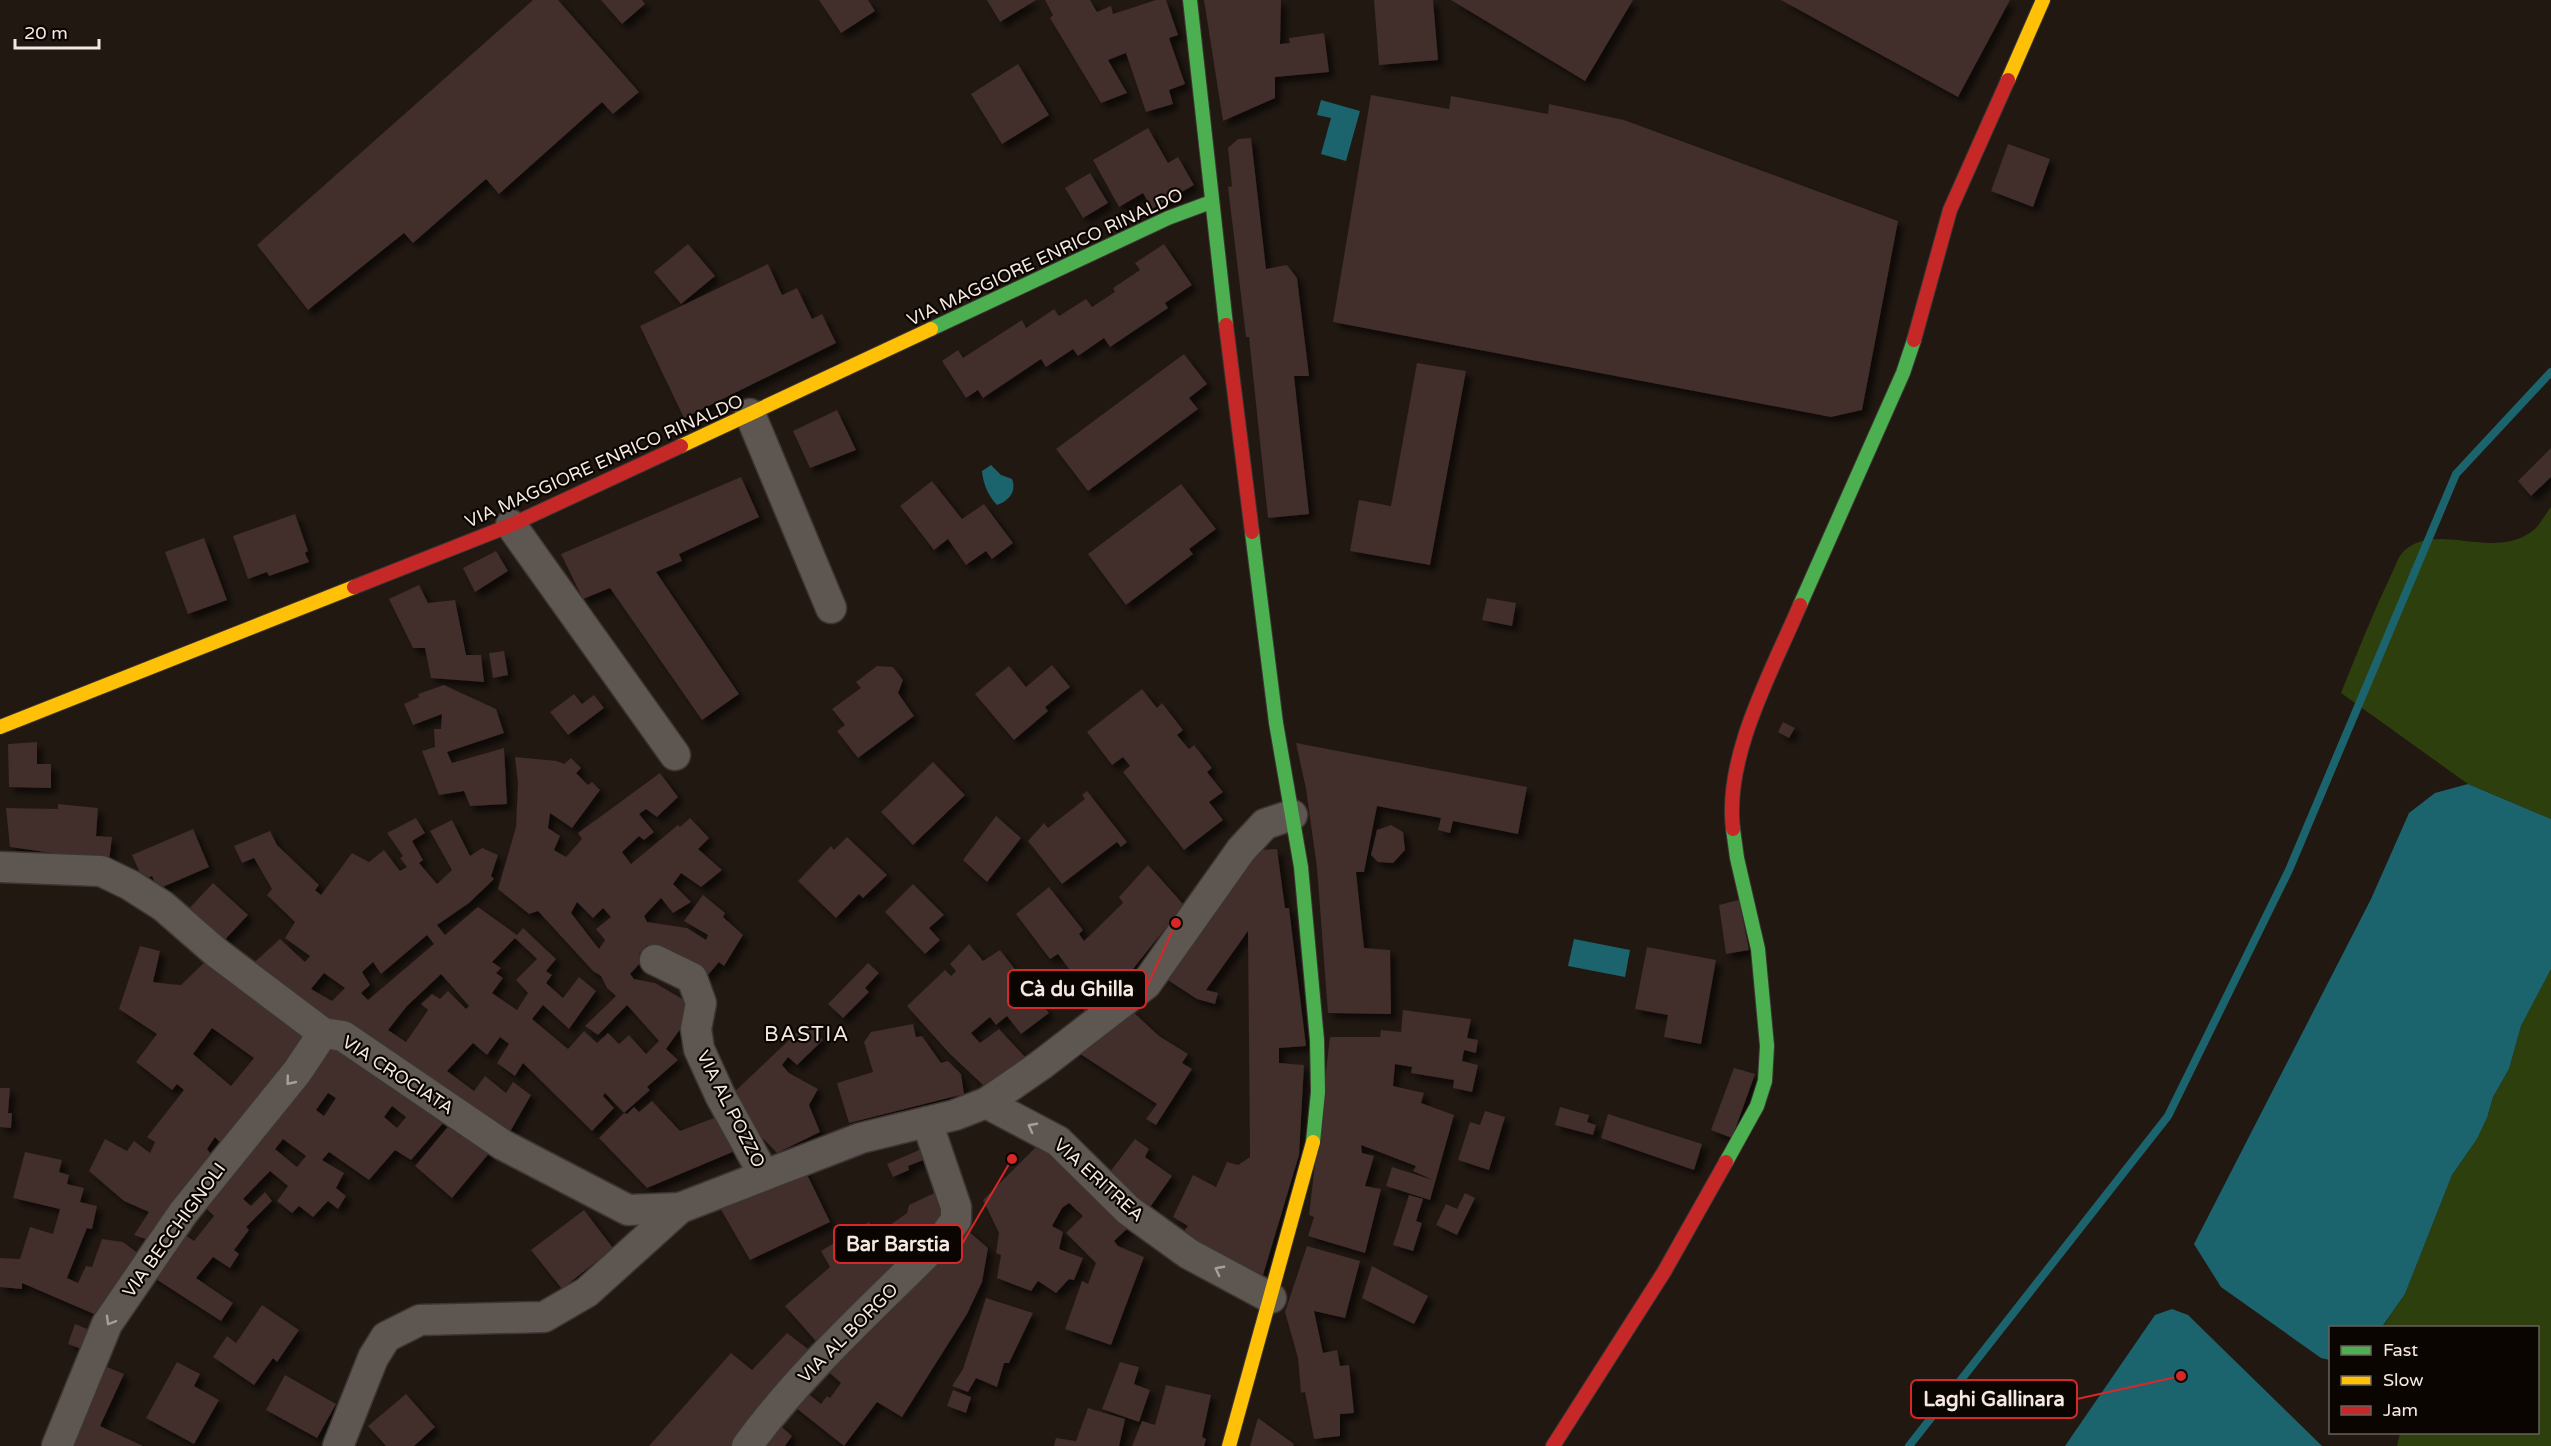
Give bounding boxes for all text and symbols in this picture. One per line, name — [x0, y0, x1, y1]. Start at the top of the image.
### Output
scale bar — [15, 12, 99, 50]
text: 20 m — [24, 22, 68, 44]
street label: VIA MAGGIORE ENRICO RINALDO — [904, 183, 1186, 331]
street label: VIA MAGGIORE ENRICO RINALDO — [462, 390, 746, 532]
callout: Cà du Ghilla — [1008, 970, 1146, 1008]
text: Cà du Ghilla — [1020, 978, 1134, 1002]
district label: BASTIA — [764, 1022, 850, 1047]
street label: VIA CROCIATA — [338, 1031, 458, 1119]
street label: VIA AL POZZO — [692, 1047, 770, 1171]
one-way arrow — [286, 1074, 297, 1085]
one-way arrow — [1028, 1123, 1038, 1134]
street label: VIA ERITREA — [1049, 1134, 1149, 1226]
street label: VIA BECCHIGNOLI — [118, 1158, 230, 1302]
callout: Bar Barstia — [834, 1225, 962, 1263]
text: Bar Barstia — [846, 1233, 950, 1257]
one-way arrow — [1215, 1266, 1226, 1277]
street label: VIA AL BORGO — [793, 1278, 903, 1388]
one-way arrow — [106, 1315, 117, 1325]
legend — [2329, 1326, 2539, 1434]
text: Fast — [2383, 1339, 2418, 1361]
text: Slow — [2383, 1369, 2424, 1391]
callout: Laghi Gallinara — [1911, 1380, 2077, 1418]
text: Laghi Gallinara — [1923, 1388, 2065, 1412]
text: Jam — [2383, 1399, 2418, 1421]

